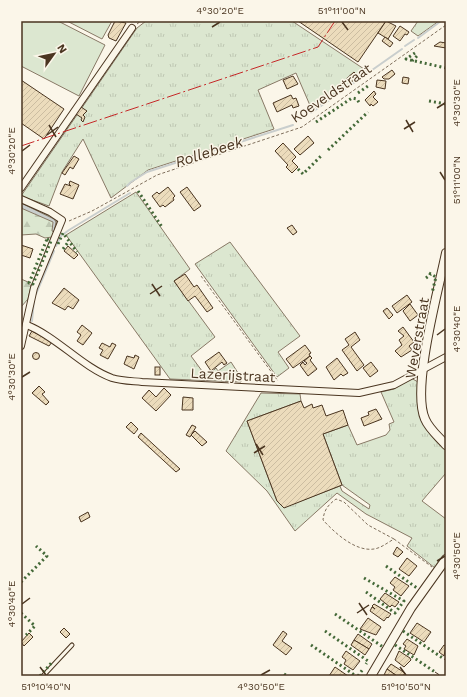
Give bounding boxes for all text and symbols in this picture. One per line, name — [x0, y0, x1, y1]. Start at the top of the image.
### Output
text: 4°30'20"E — [196, 5, 244, 16]
text: 51°11'00"N — [318, 5, 366, 16]
north arrow — [34, 34, 74, 74]
text: N — [54, 42, 70, 56]
street label: Koeveldstraat — [288, 60, 374, 126]
text: 4°30'30"E — [451, 79, 462, 127]
text: 4°30'20"E — [6, 127, 17, 175]
water label: Rollebeek — [173, 132, 246, 171]
text: 51°11'00"N — [451, 156, 462, 204]
street label: Weverstraat — [402, 296, 432, 380]
text: 4°30'40"E — [451, 306, 462, 352]
text: 4°30'30"E — [6, 353, 17, 401]
street label: Lazerijstraat — [190, 365, 276, 385]
text: 4°30'50"E — [451, 532, 462, 580]
text: 4°30'40"E — [6, 581, 17, 627]
text: 51°10'40"N — [21, 681, 71, 692]
text: 4°30'50"E — [237, 681, 285, 692]
text: 51°10'50"N — [381, 681, 431, 692]

